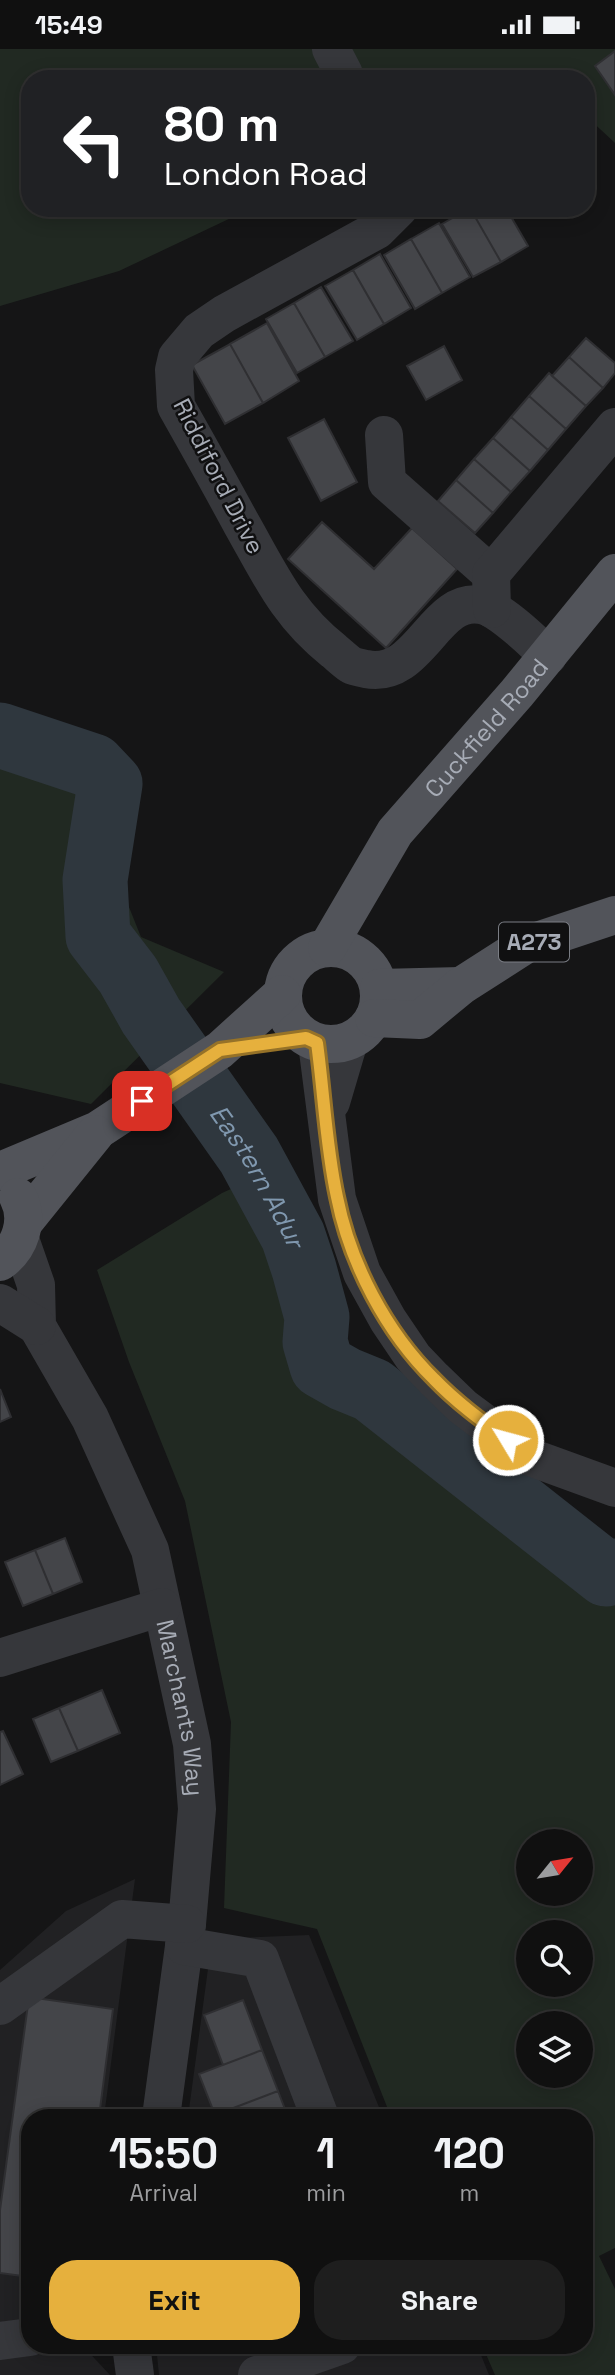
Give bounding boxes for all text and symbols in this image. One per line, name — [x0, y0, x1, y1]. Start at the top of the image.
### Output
text: 15:49 — [35, 8, 103, 42]
text: 80 m — [164, 93, 279, 155]
icon: left — [49, 98, 140, 189]
text: London Road — [164, 154, 368, 194]
street label: Riddiford Drive — [167, 393, 271, 559]
street label: Cuckfield Road — [417, 652, 555, 804]
road number: A273 — [499, 923, 569, 961]
pin — [112, 1071, 172, 1131]
icon: arrive — [123, 1082, 161, 1120]
water label: Eastern Adur — [202, 1098, 314, 1255]
position arrow — [471, 1403, 545, 1477]
street label: Marchants Way — [150, 1617, 211, 1797]
north arrow — [516, 1829, 593, 1906]
map controls — [516, 1829, 593, 2088]
button: search — [516, 1920, 593, 1997]
button: layers — [516, 2011, 593, 2088]
text: 15:50 — [109, 2127, 218, 2180]
text: 1 — [316, 2127, 335, 2180]
text: 120 — [434, 2127, 505, 2180]
text: Arrival — [129, 2178, 198, 2208]
text: min — [306, 2178, 346, 2208]
text: m — [459, 2178, 479, 2208]
button: Exit — [49, 2260, 300, 2340]
button: Share — [314, 2260, 565, 2340]

